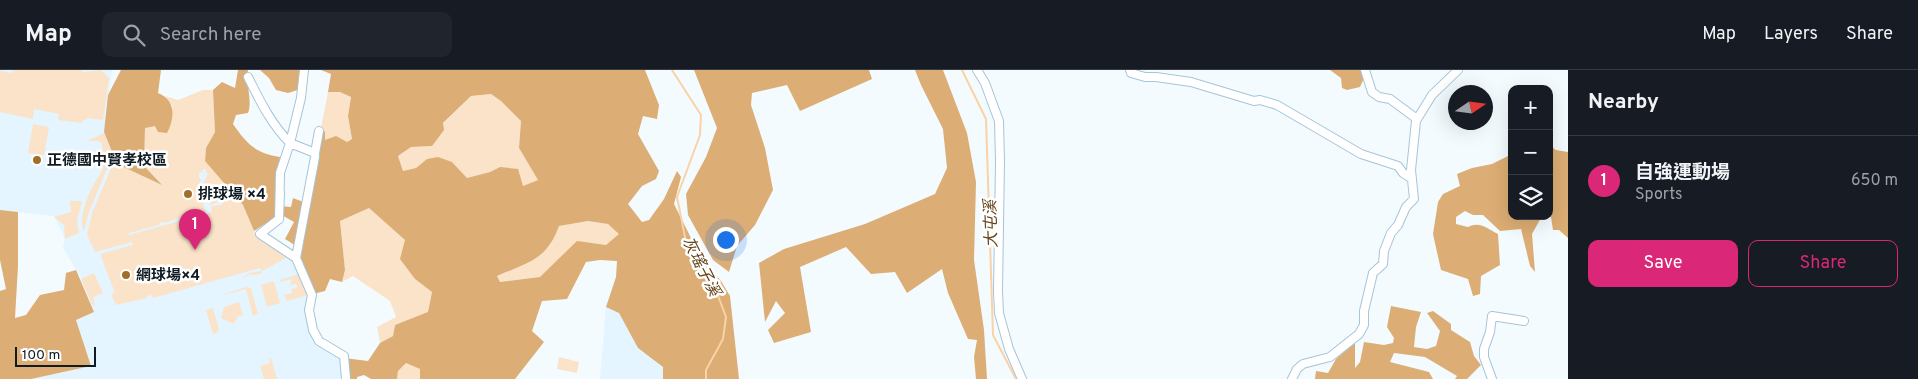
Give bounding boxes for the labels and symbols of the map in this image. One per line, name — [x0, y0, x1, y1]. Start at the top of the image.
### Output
north arrow — [1448, 85, 1493, 130]
place label: 正德國中賢孝校區 — [47, 151, 167, 171]
marker: 正德國中賢孝校區 — [31, 154, 43, 166]
place label: 排球場 ×4 — [198, 186, 266, 205]
marker: 排球場 ×4 — [182, 188, 194, 200]
water label: 大屯溪 — [981, 198, 1003, 248]
pin: 1 — [179, 209, 211, 250]
your location — [713, 227, 739, 253]
water label: 灰瑤子溪 — [677, 234, 725, 302]
place label: 網球場×4 — [136, 267, 200, 286]
marker: 網球場×4 — [120, 269, 132, 281]
scale bar — [15, 344, 96, 367]

